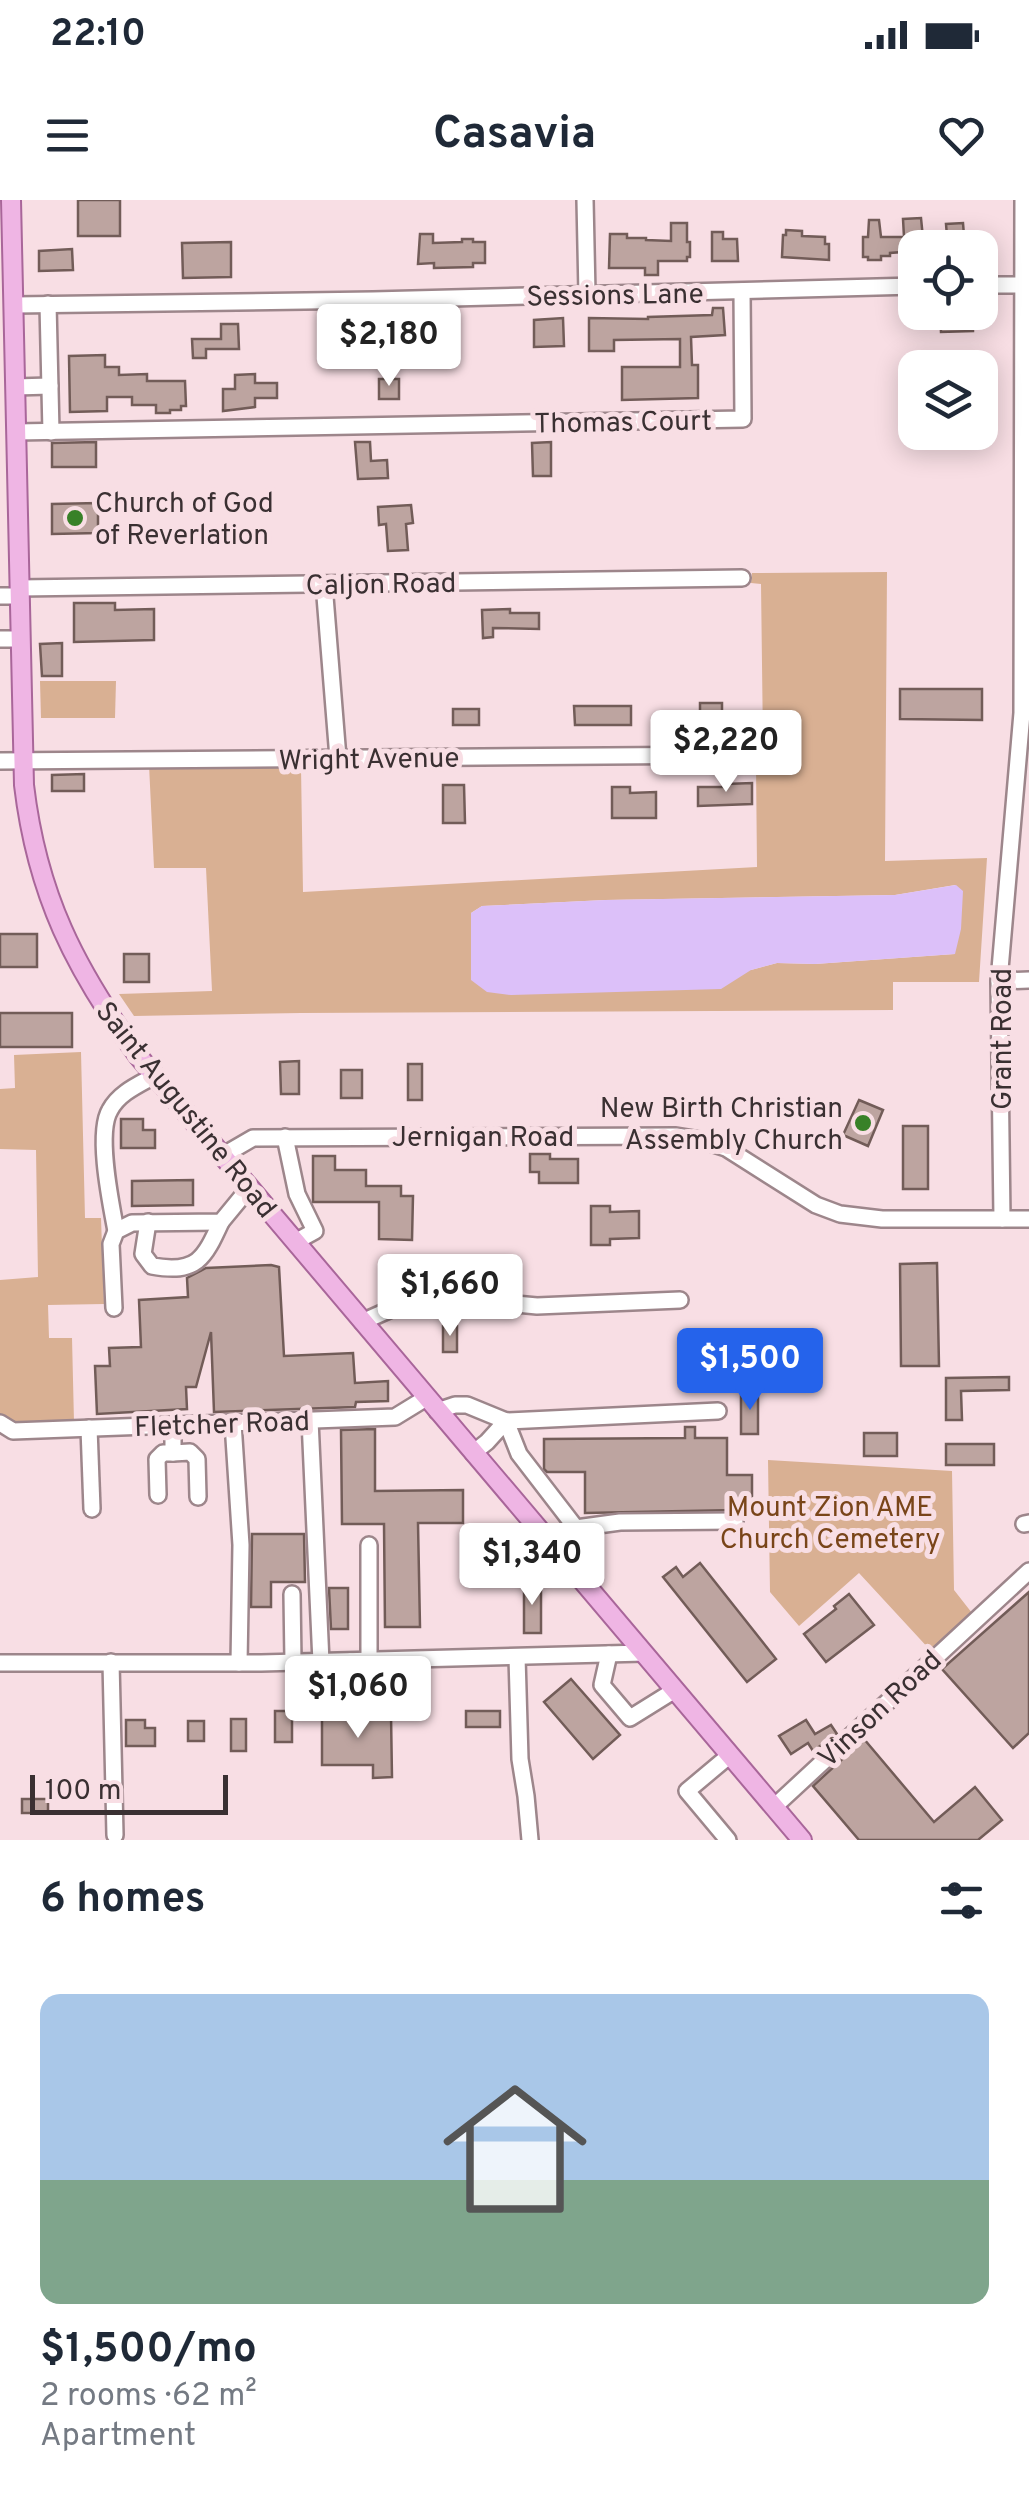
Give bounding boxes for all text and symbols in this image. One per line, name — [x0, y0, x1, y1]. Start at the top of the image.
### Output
text: 22:10 — [50, 11, 146, 60]
text: Casavia — [433, 107, 596, 164]
icon: menu — [40, 108, 95, 163]
icon: heart — [934, 108, 989, 163]
map controls — [898, 230, 998, 450]
button: locate — [898, 230, 998, 330]
street label: Sessions Lane — [526, 277, 704, 317]
pin: $2,180 — [308, 304, 470, 389]
text: $2,180 — [339, 316, 439, 356]
button: layers — [898, 350, 998, 450]
street label: Thomas Court — [534, 404, 712, 444]
place label: Church of God of Reverlation — [95, 487, 274, 555]
marker: Church of God of Reverlation — [64, 507, 86, 529]
street label: Caljon Road — [305, 567, 457, 605]
pin: $2,220 — [645, 710, 807, 795]
text: $2,220 — [672, 722, 780, 762]
street label: Wright Avenue — [278, 741, 460, 781]
street label: Grant Road — [986, 968, 1022, 1110]
street label: Saint Augustine Road — [86, 995, 283, 1227]
place label: New Birth Christian Assembly Church — [600, 1092, 843, 1160]
marker: New Birth Christian Assembly Church — [852, 1112, 874, 1134]
street label: Jernigan Road — [392, 1121, 574, 1157]
pin: $1,660 — [369, 1254, 531, 1339]
text: $1,660 — [400, 1266, 500, 1306]
pin: $1,500 — [669, 1328, 831, 1413]
text: $1,500 — [699, 1340, 801, 1380]
street label: Fletcher Road — [134, 1405, 311, 1447]
park label: Mount Zion AME Church Cemetery — [720, 1491, 940, 1559]
pin: $1,340 — [451, 1523, 613, 1608]
text: $1,340 — [481, 1535, 583, 1575]
street label: Vinson Road — [811, 1644, 951, 1777]
pin: $1,060 — [277, 1656, 439, 1741]
text: $1,060 — [307, 1668, 409, 1708]
scale bar — [30, 1770, 228, 1814]
text: 100 m — [45, 1774, 121, 1810]
icon: filters — [934, 1873, 989, 1928]
text: 6 homes — [40, 1874, 205, 1927]
icon: home — [425, 2059, 605, 2239]
text: $1,500/mo — [40, 2324, 257, 2377]
text: 2 rooms · 62 m² — [40, 2377, 257, 2417]
text: Apartment — [40, 2417, 196, 2457]

